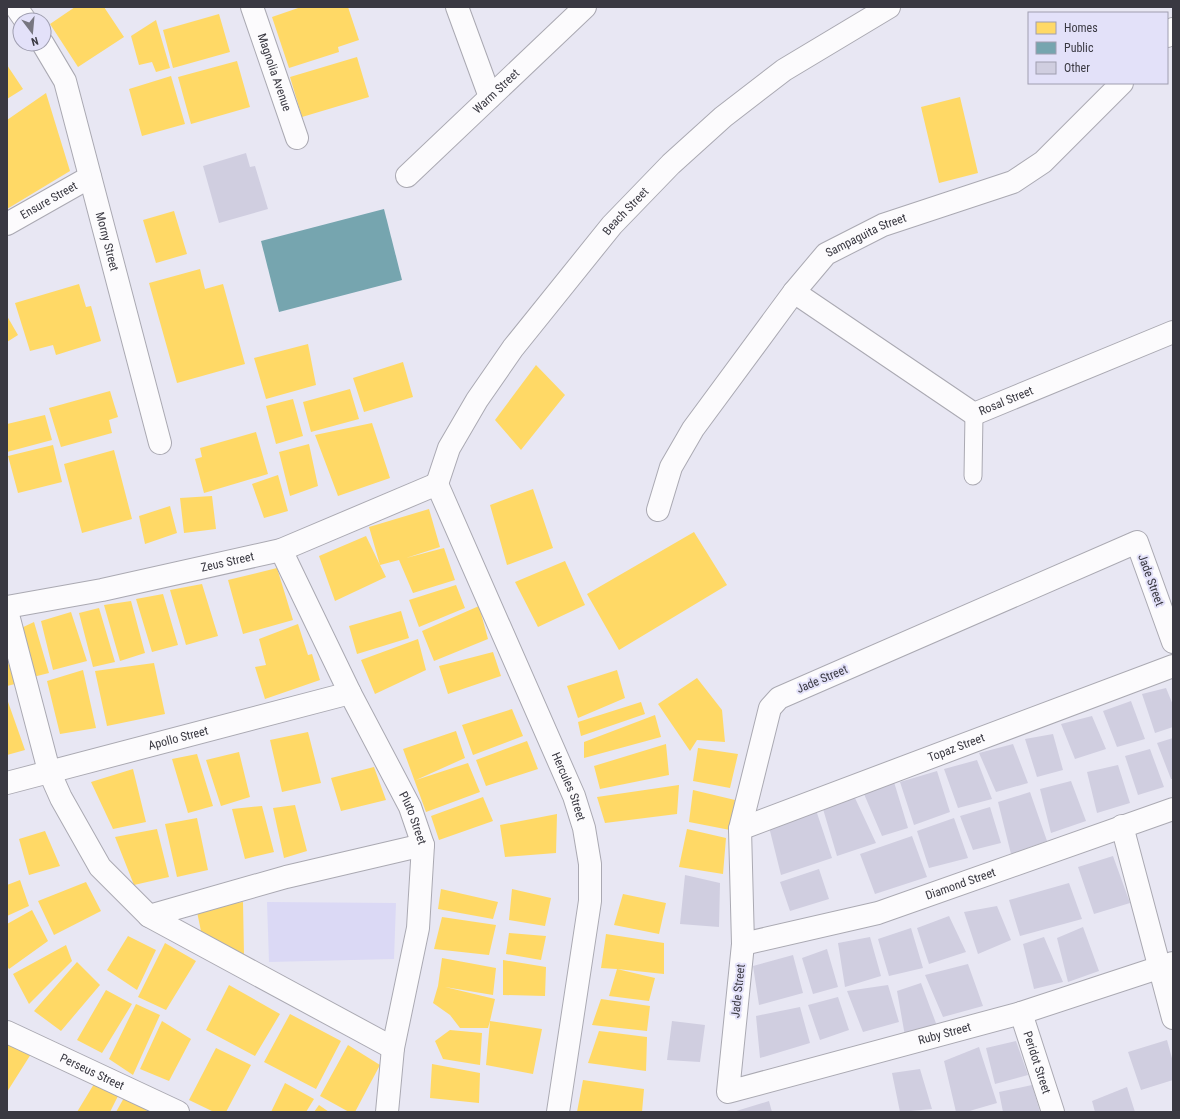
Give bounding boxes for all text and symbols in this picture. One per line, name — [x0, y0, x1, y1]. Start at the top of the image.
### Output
north arrow — [12, 12, 52, 52]
legend — [1028, 12, 1168, 84]
text: Homes — [1064, 21, 1098, 35]
street label: Magnolia Avenue — [255, 32, 294, 113]
text: N — [29, 34, 40, 48]
text: Public — [1064, 41, 1094, 55]
text: Other — [1064, 61, 1090, 75]
street label: Warm Street — [470, 66, 522, 116]
street label: Ensure Street — [18, 178, 80, 222]
street label: Beach Street — [600, 184, 652, 238]
street label: Morny Street — [93, 210, 122, 273]
street label: Sampaguita Street — [823, 211, 908, 260]
street label: Rosal Street — [977, 383, 1036, 418]
street label: Zeus Street — [200, 549, 256, 575]
street label: Jade Street — [1135, 552, 1167, 608]
street label: Jade Street — [794, 662, 850, 696]
street label: Apollo Street — [147, 723, 210, 753]
street label: Topaz Street — [926, 730, 987, 765]
street label: Hercules Street — [549, 750, 588, 823]
street label: Pluto Street — [396, 789, 429, 847]
street label: Diamond Street — [924, 865, 998, 903]
street label: Jade Street — [728, 963, 748, 1019]
street label: Ruby Street — [917, 1020, 973, 1047]
street label: Peridot Street — [1020, 1029, 1054, 1096]
street label: Perseus Street — [58, 1051, 127, 1093]

